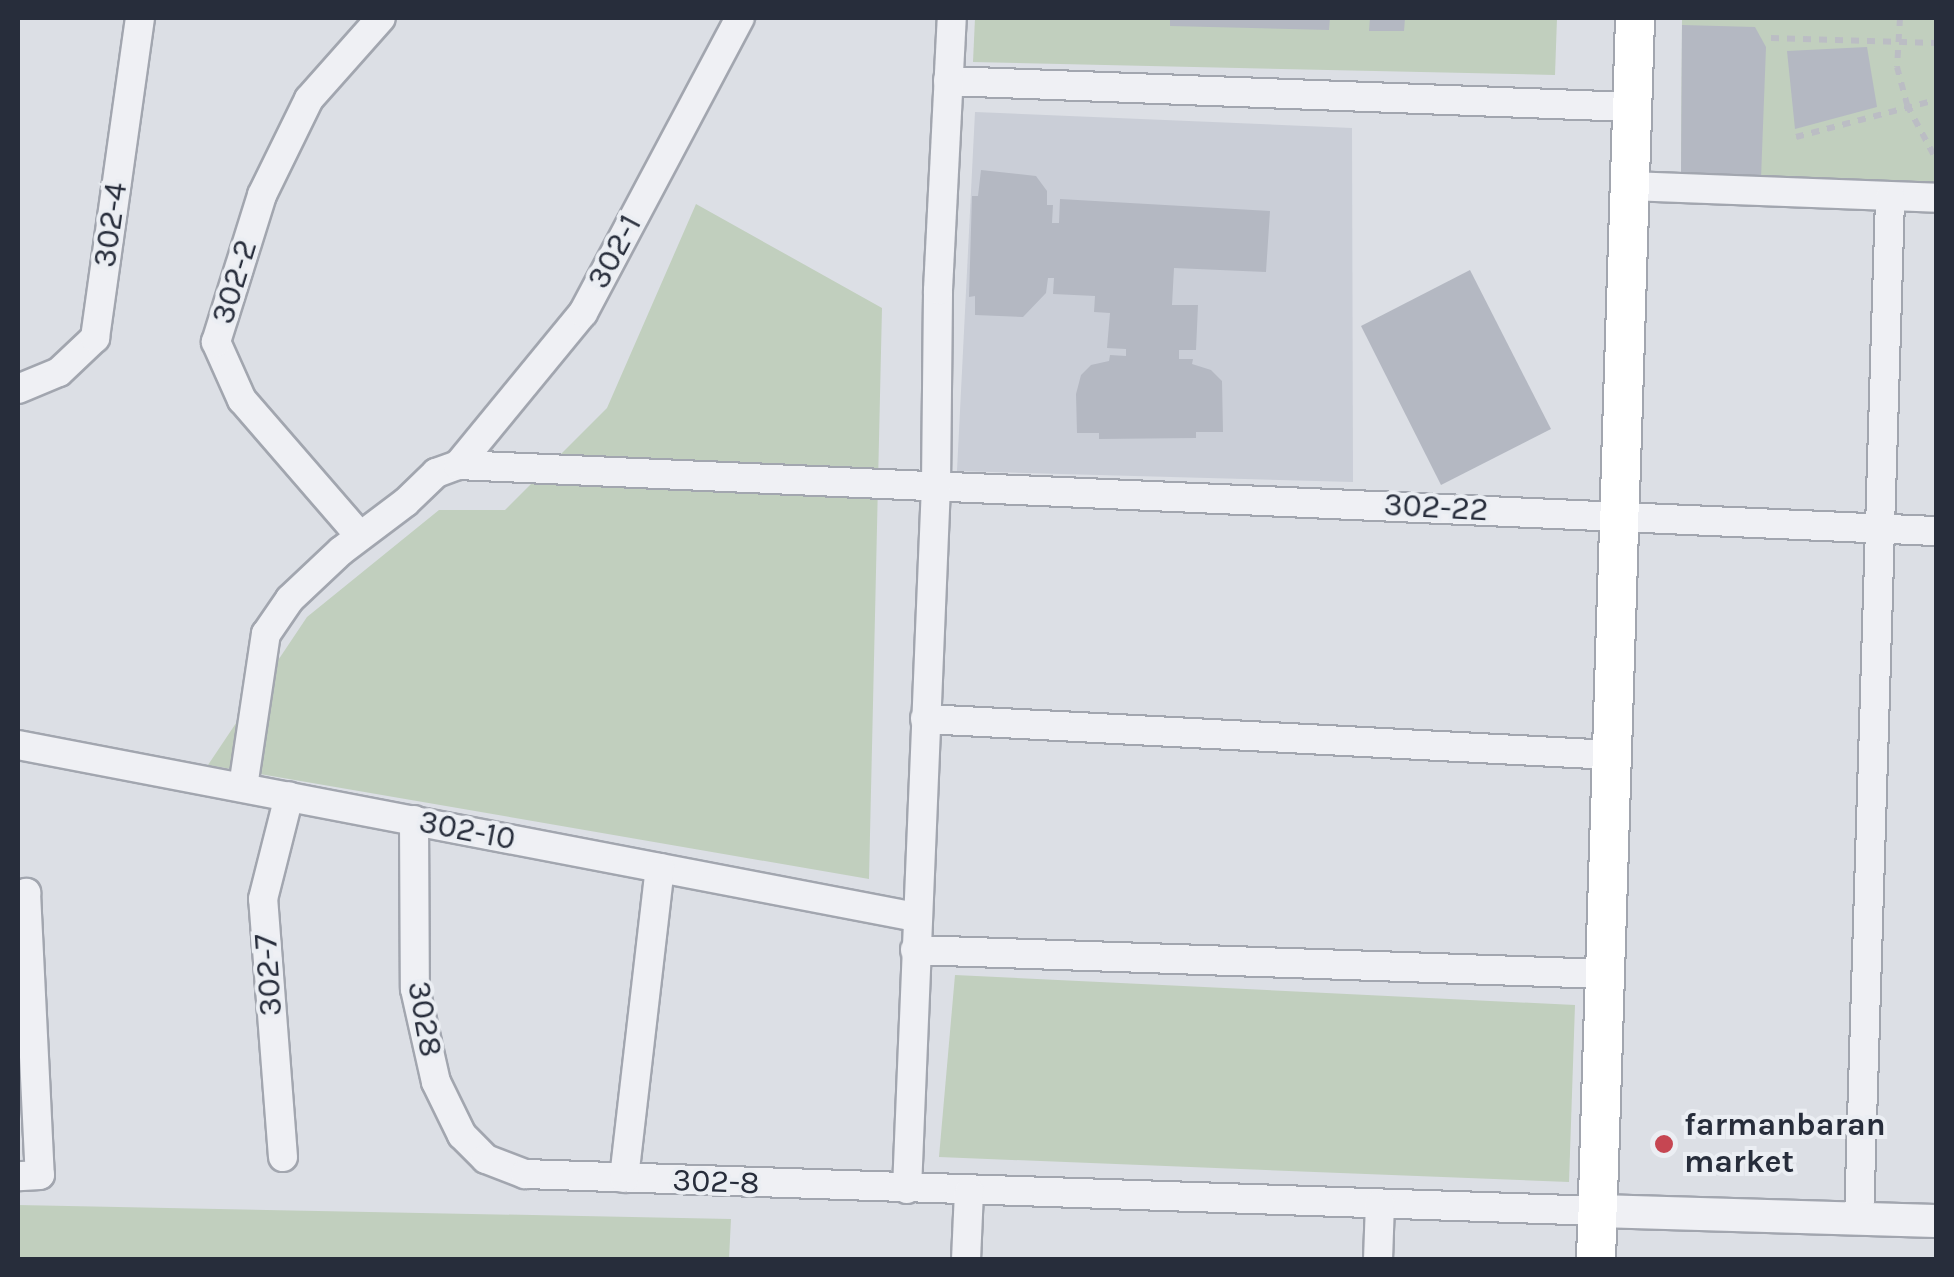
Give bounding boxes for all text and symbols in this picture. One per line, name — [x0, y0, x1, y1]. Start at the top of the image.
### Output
street label: 302-4 — [86, 180, 136, 270]
street label: 302-1 — [580, 208, 650, 296]
street label: 302-2 — [204, 235, 266, 329]
street label: 302-22 — [1383, 486, 1489, 530]
street label: 302-10 — [416, 803, 518, 859]
street label: 302-7 — [247, 932, 291, 1018]
street label: 3028 — [398, 978, 450, 1060]
place label: farmanbaran market — [1684, 1107, 1886, 1182]
marker: farmanbaran market — [1653, 1133, 1675, 1155]
street label: 302-8 — [672, 1161, 760, 1203]

